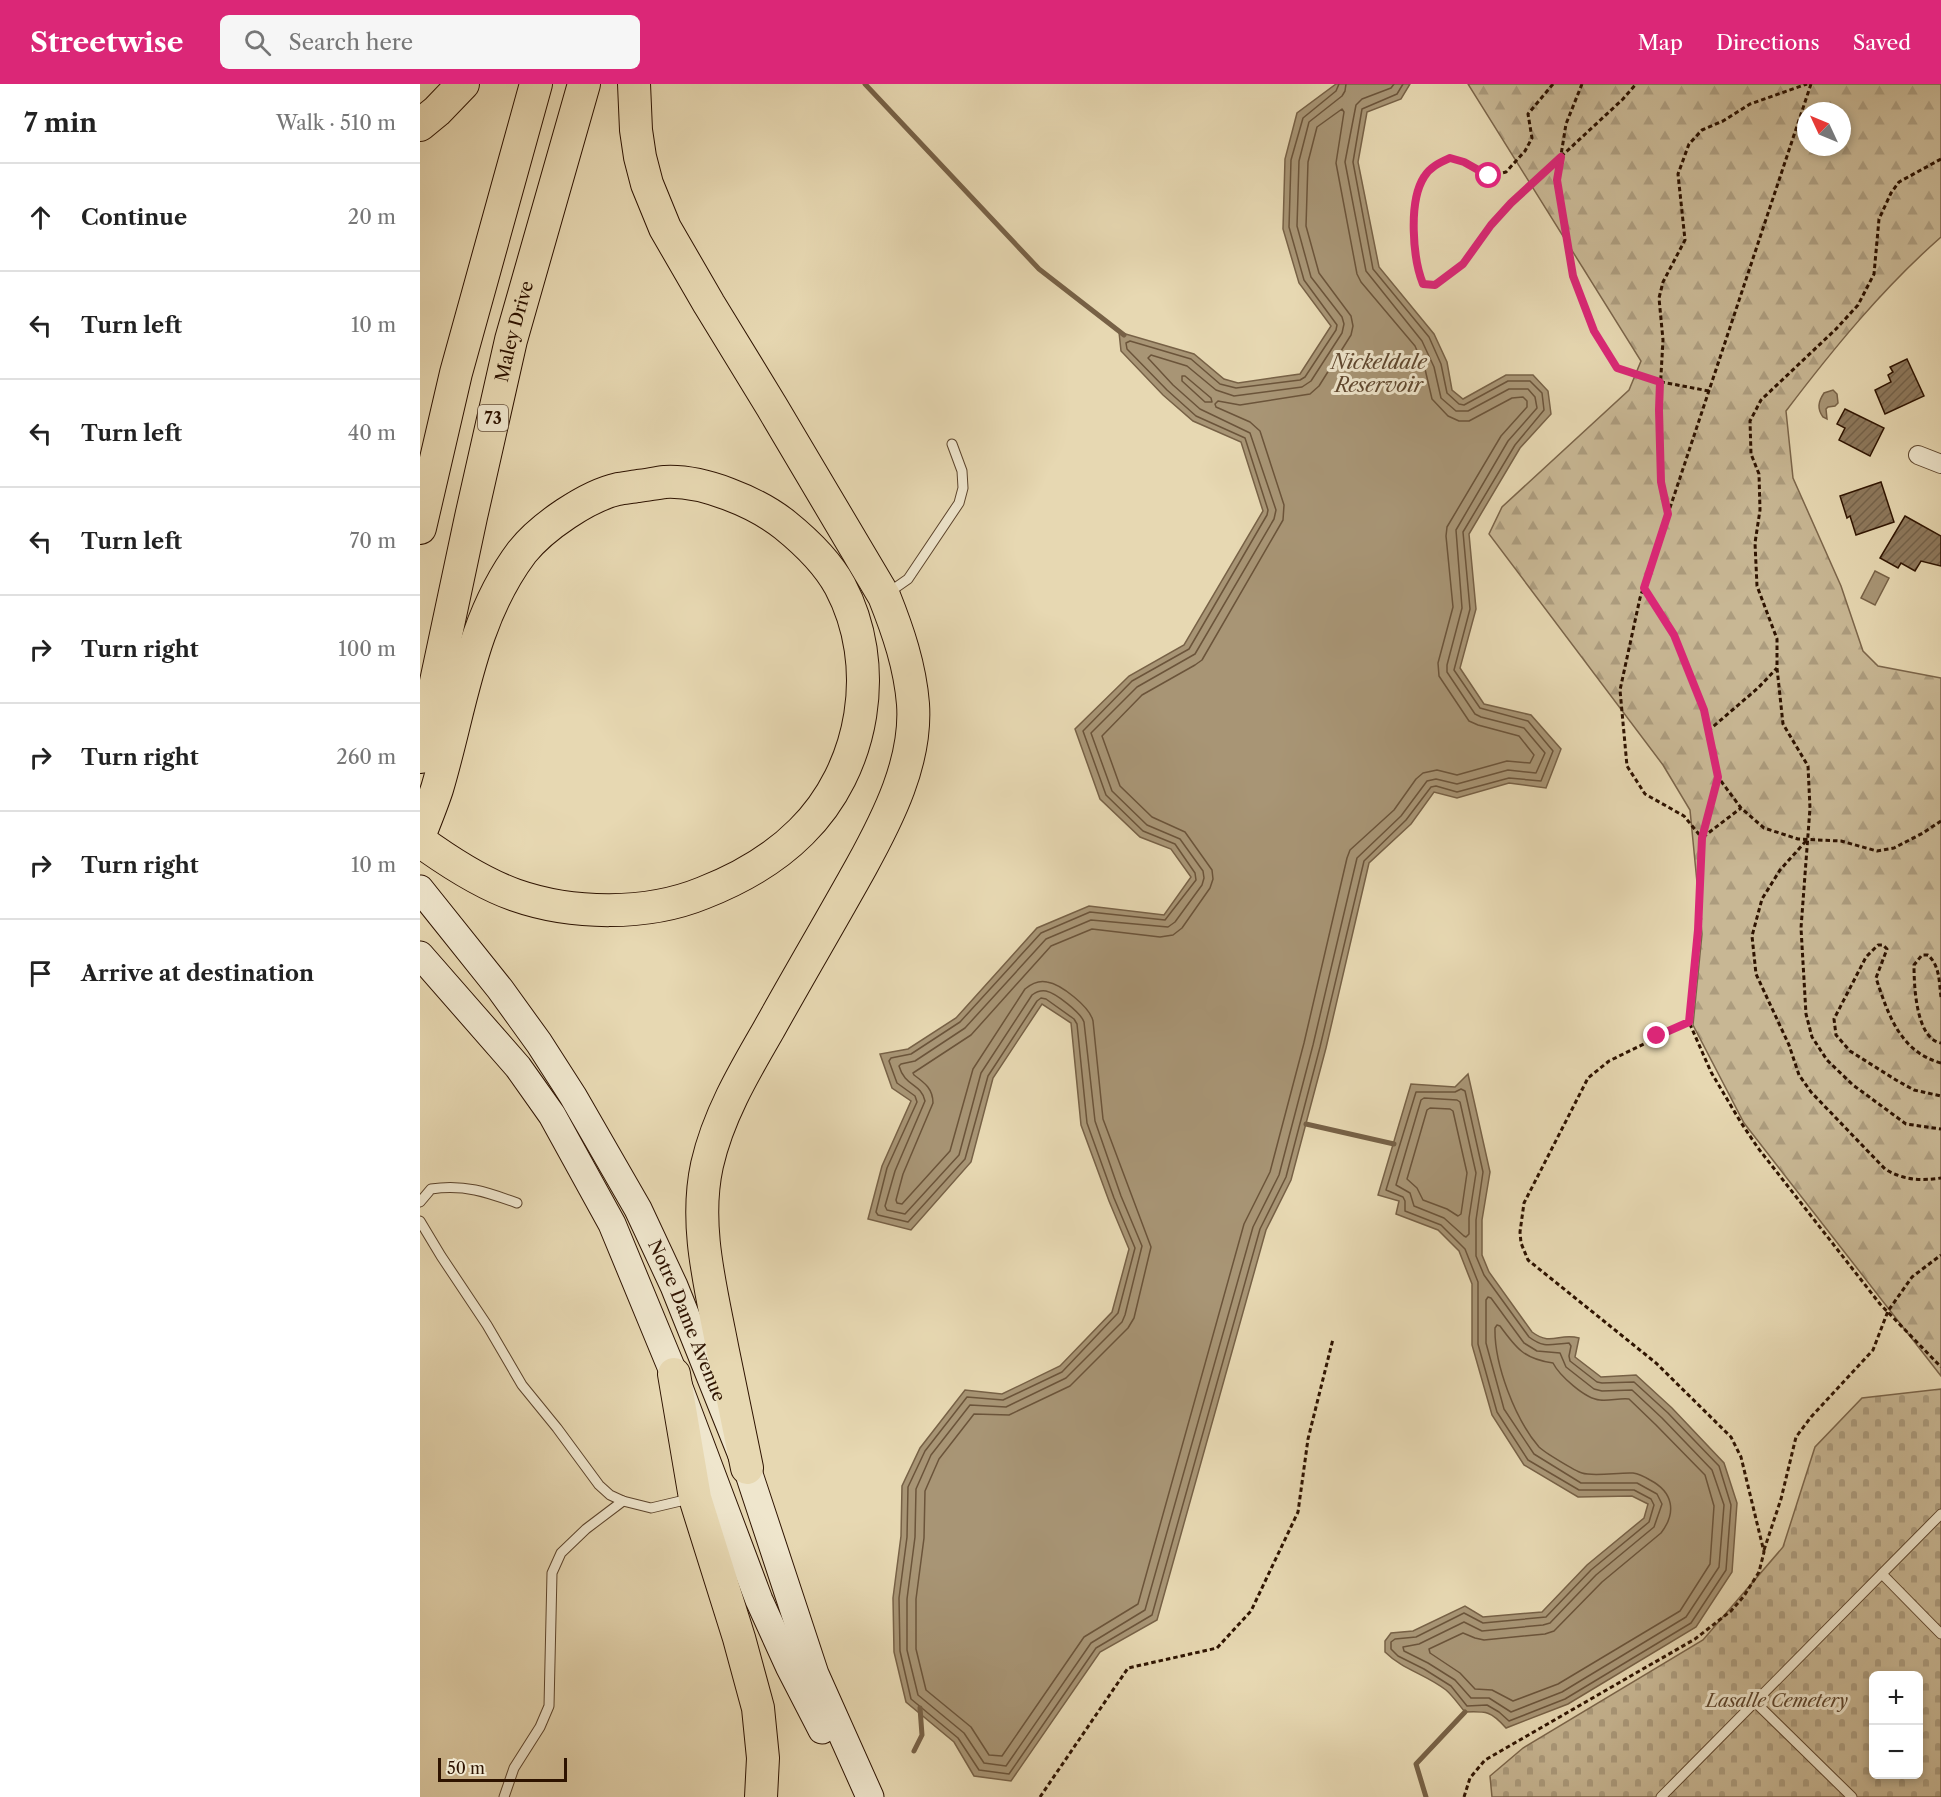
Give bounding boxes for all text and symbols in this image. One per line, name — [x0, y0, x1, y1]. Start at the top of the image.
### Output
search box — [220, 15, 640, 69]
text: Streetwise — [30, 25, 184, 59]
icon: search — [241, 26, 274, 59]
text: Search here — [289, 29, 413, 56]
text: Map — [1638, 30, 1683, 55]
text: Directions — [1716, 30, 1820, 55]
text: Saved — [1853, 30, 1911, 55]
north arrow — [1797, 102, 1851, 156]
text: 7 min — [24, 107, 97, 139]
text: Walk · 510 m — [276, 111, 396, 135]
route start — [1475, 162, 1501, 188]
icon: ahead — [24, 201, 57, 234]
text: Continue — [81, 204, 187, 231]
text: 20 m — [348, 205, 396, 229]
street label: Maley Drive — [491, 278, 538, 384]
icon: left — [24, 309, 57, 342]
text: Turn left — [81, 312, 182, 339]
text: 10 m — [351, 313, 396, 337]
water label: Nickeldale Reservoir — [1329, 350, 1428, 397]
road number: 73 — [478, 405, 508, 431]
icon: left — [24, 417, 57, 450]
text: Turn left — [81, 420, 182, 447]
text: 40 m — [348, 421, 396, 445]
icon: left — [24, 525, 57, 558]
text: Turn left — [81, 528, 182, 555]
text: 70 m — [350, 529, 396, 553]
icon: right — [24, 633, 57, 666]
text: Turn right — [81, 636, 199, 663]
text: 100 m — [338, 637, 396, 661]
icon: right — [24, 741, 57, 774]
text: Turn right — [81, 744, 199, 771]
text: 260 m — [336, 745, 396, 769]
icon: right — [24, 849, 57, 882]
text: Turn right — [81, 852, 199, 879]
text: 10 m — [351, 853, 396, 877]
icon: arrive — [24, 957, 57, 990]
text: Arrive at destination — [81, 960, 314, 987]
route end — [1643, 1022, 1669, 1048]
street label: Notre Dame Avenue — [643, 1236, 730, 1405]
map controls — [1869, 1671, 1923, 1779]
button: + — [1869, 1671, 1923, 1725]
park label: Lasalle Cemetery — [1704, 1690, 1848, 1712]
button: − — [1869, 1725, 1923, 1779]
scale bar — [438, 1755, 567, 1782]
text: 50 m — [447, 1758, 485, 1778]

